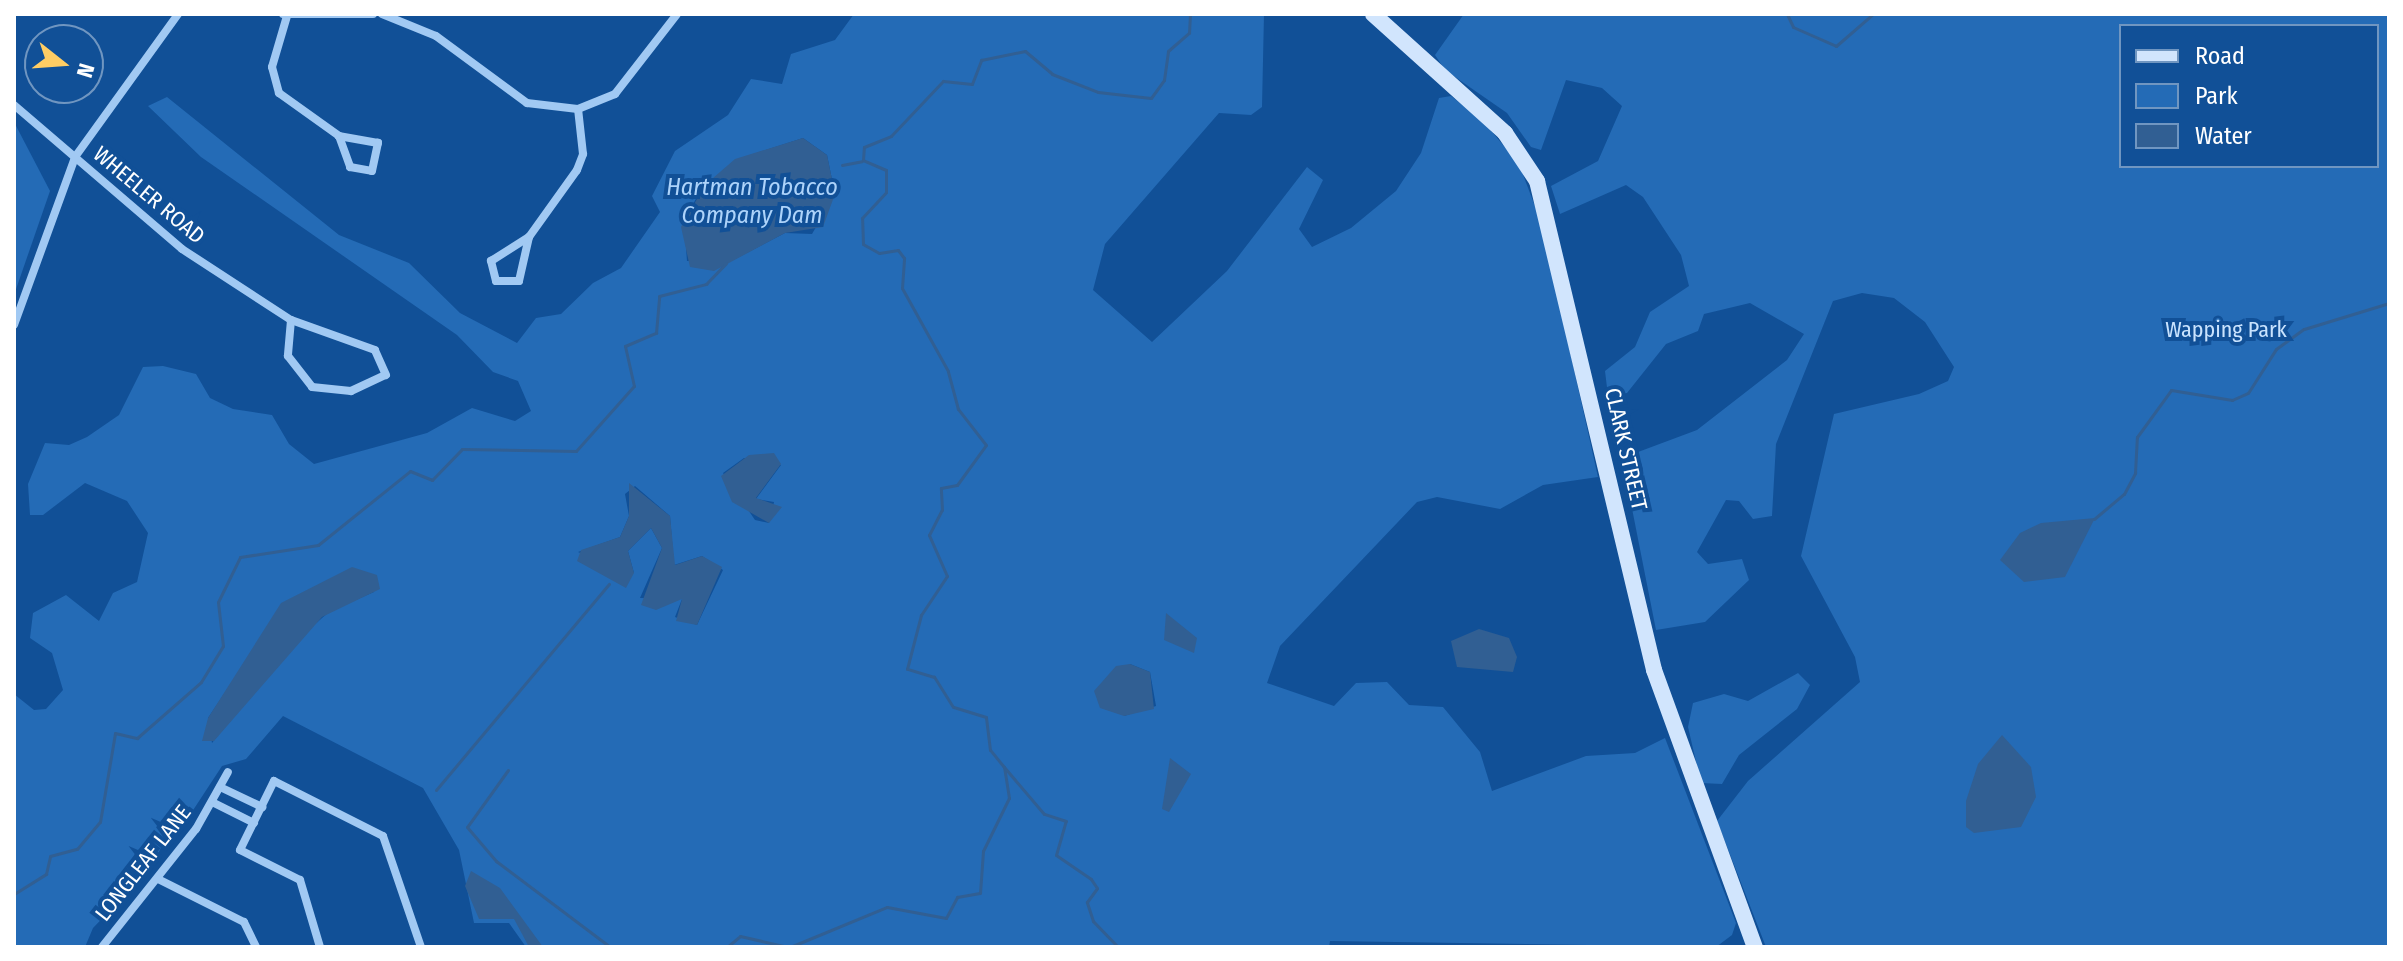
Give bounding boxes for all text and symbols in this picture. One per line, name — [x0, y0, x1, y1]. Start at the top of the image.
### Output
north arrow — [24, 24, 104, 104]
legend — [2119, 24, 2379, 168]
text: Road — [2195, 42, 2245, 70]
text: N — [71, 60, 100, 81]
text: Park — [2195, 82, 2238, 110]
text: Water — [2195, 122, 2252, 150]
street label: WHEELER ROAD — [88, 141, 210, 249]
water label: Hartman Tobacco Company Dam — [666, 174, 838, 230]
park label: Wapping Park — [2165, 317, 2287, 343]
street label: CLARK STREET — [1599, 385, 1653, 513]
street label: LONGLEAF LANE — [90, 800, 196, 926]

